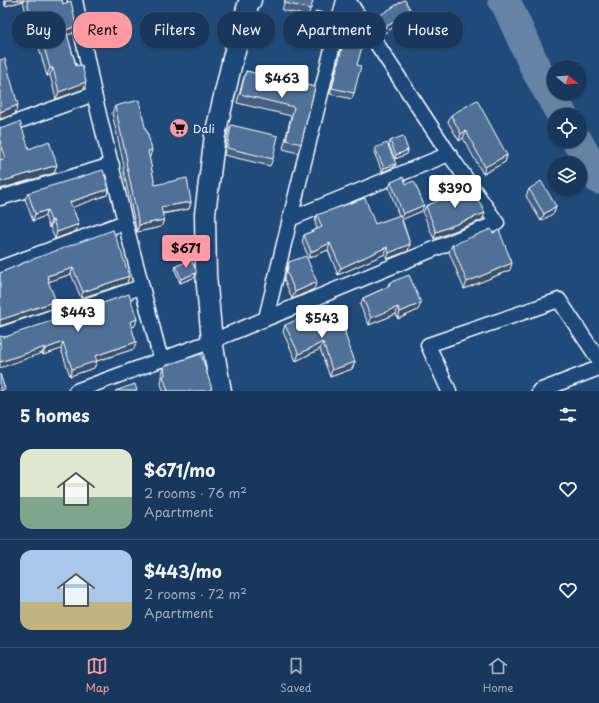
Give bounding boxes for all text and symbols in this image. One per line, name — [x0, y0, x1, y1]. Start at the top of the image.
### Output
chip: Buy — [12, 12, 65, 48]
chip: Rent — [73, 12, 132, 48]
chip: Filters — [140, 12, 209, 48]
chip: New — [217, 12, 275, 48]
chip: Apartment — [283, 12, 385, 48]
chip: House — [393, 12, 463, 48]
north arrow — [547, 60, 587, 100]
map controls — [547, 60, 587, 196]
pin: $463 — [258, 65, 306, 99]
text: $463 — [264, 68, 300, 87]
button: locate — [547, 108, 587, 148]
supermarket icon: Dali — [168, 117, 190, 139]
place label: Dali — [193, 120, 215, 137]
button: layers — [547, 156, 587, 196]
pin: $390 — [431, 175, 479, 209]
text: $390 — [438, 178, 472, 197]
pin: $671 — [162, 235, 210, 269]
text: $671 — [171, 238, 201, 257]
pin: $443 — [54, 299, 102, 333]
text: $443 — [61, 302, 95, 321]
pin: $543 — [298, 305, 346, 339]
text: $543 — [305, 308, 339, 327]
text: 5 homes — [20, 402, 90, 428]
icon: filters — [557, 404, 579, 426]
text: $671/mo — [144, 457, 215, 483]
icon: home — [52, 465, 100, 513]
icon: heart — [557, 478, 579, 500]
text: 2 rooms · 76 m² — [144, 483, 247, 502]
text: Apartment — [144, 502, 213, 521]
text: $443/mo — [144, 558, 222, 584]
icon: home — [52, 566, 100, 614]
icon: heart — [557, 579, 579, 601]
text: 2 rooms · 72 m² — [144, 584, 247, 603]
text: Apartment — [144, 603, 213, 622]
tab: Map — [86, 655, 109, 696]
tab: Saved — [280, 655, 312, 696]
tab: Home — [483, 655, 513, 696]

